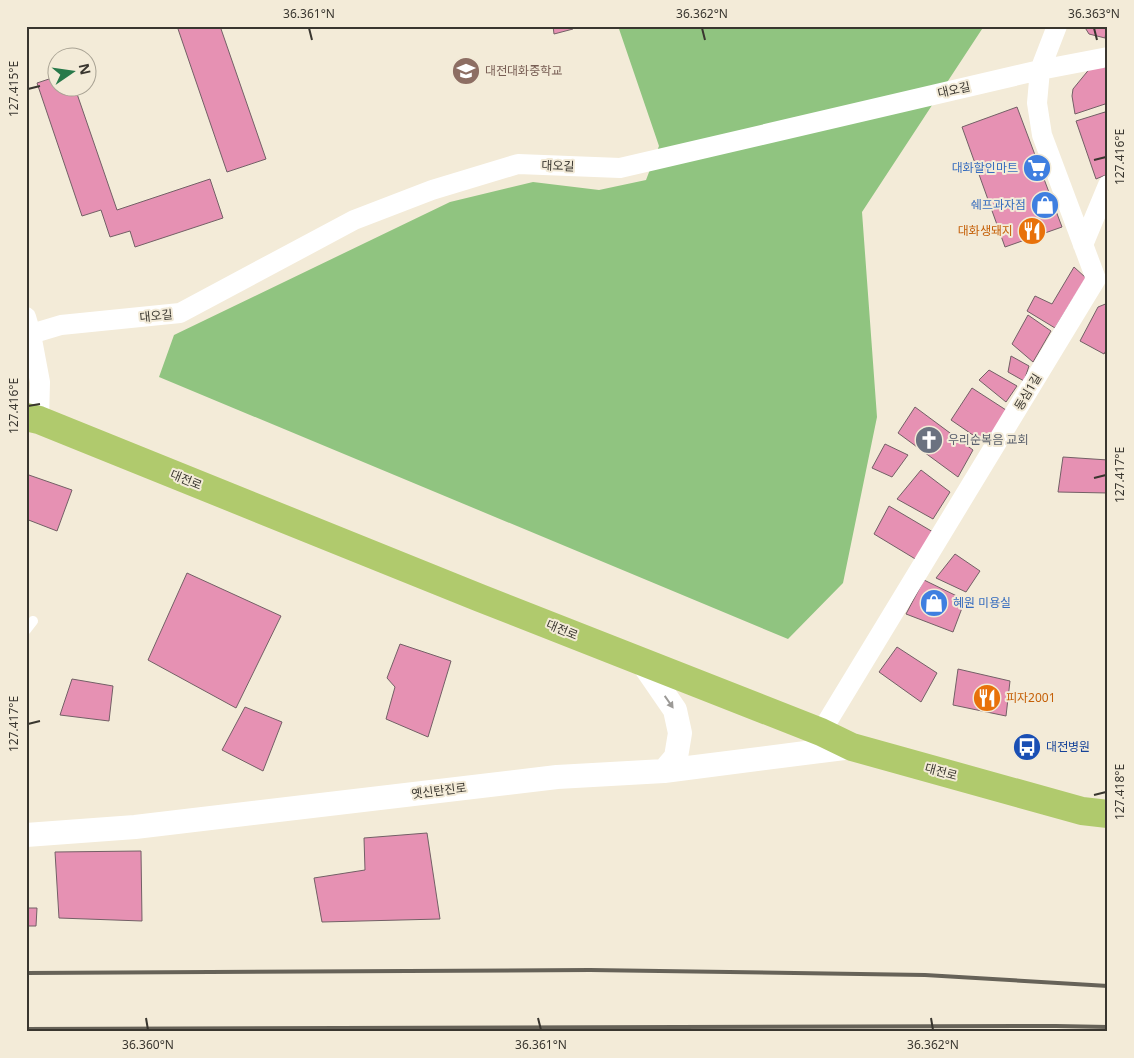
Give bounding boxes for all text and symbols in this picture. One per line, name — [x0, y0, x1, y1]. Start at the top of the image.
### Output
text: 36.361°N — [283, 5, 335, 22]
text: 36.362°N — [676, 5, 728, 22]
text: 36.363°N — [1068, 5, 1120, 22]
north arrow — [48, 48, 98, 98]
school or university icon: 대전대화중학교 — [451, 56, 481, 86]
text: 127.415°E — [5, 61, 22, 117]
text: N — [75, 61, 96, 77]
place label: 대전대화중학교 — [485, 62, 562, 79]
street label: 대오길 — [936, 78, 972, 102]
text: 127.416°E — [1111, 129, 1128, 185]
supermarket icon: 대화할인마트 — [1022, 153, 1052, 183]
street label: 대오길 — [541, 156, 575, 175]
place label: 대화할인마트 — [952, 159, 1018, 176]
shop icon: 쉐프과자점 — [1030, 190, 1060, 220]
place label: 쉐프과자점 — [971, 196, 1026, 213]
restaurant icon: 대화생돼지 — [1017, 216, 1047, 246]
place label: 대화생돼지 — [958, 222, 1013, 239]
street label: 대오길 — [139, 305, 173, 326]
street label: 동심1길 — [1010, 370, 1045, 413]
text: 127.416°E — [5, 378, 22, 434]
church icon: 우리순복음 교회 — [914, 425, 944, 455]
place label: 우리순복음 교회 — [948, 431, 1028, 448]
text: 127.417°E — [1111, 447, 1128, 503]
street label: 대전로 — [168, 465, 205, 494]
shop icon: 혜원 미용실 — [919, 588, 949, 618]
place label: 혜원 미용실 — [953, 594, 1011, 611]
street label: 대전로 — [544, 615, 581, 644]
restaurant icon: 피자2001 — [972, 683, 1002, 713]
place label: 피자2001 — [1006, 689, 1056, 706]
one-way arrow — [665, 695, 674, 709]
text: 127.417°E — [5, 696, 22, 752]
bus stop icon: 대전병원 — [1012, 732, 1042, 762]
place label: 대전병원 — [1046, 738, 1090, 755]
street label: 대전로 — [923, 759, 959, 784]
text: 127.418°E — [1111, 764, 1128, 820]
street label: 옛신탄진로 — [411, 779, 467, 802]
text: 36.360°N — [122, 1036, 174, 1053]
text: 36.361°N — [515, 1036, 567, 1053]
text: 36.362°N — [907, 1036, 959, 1053]

